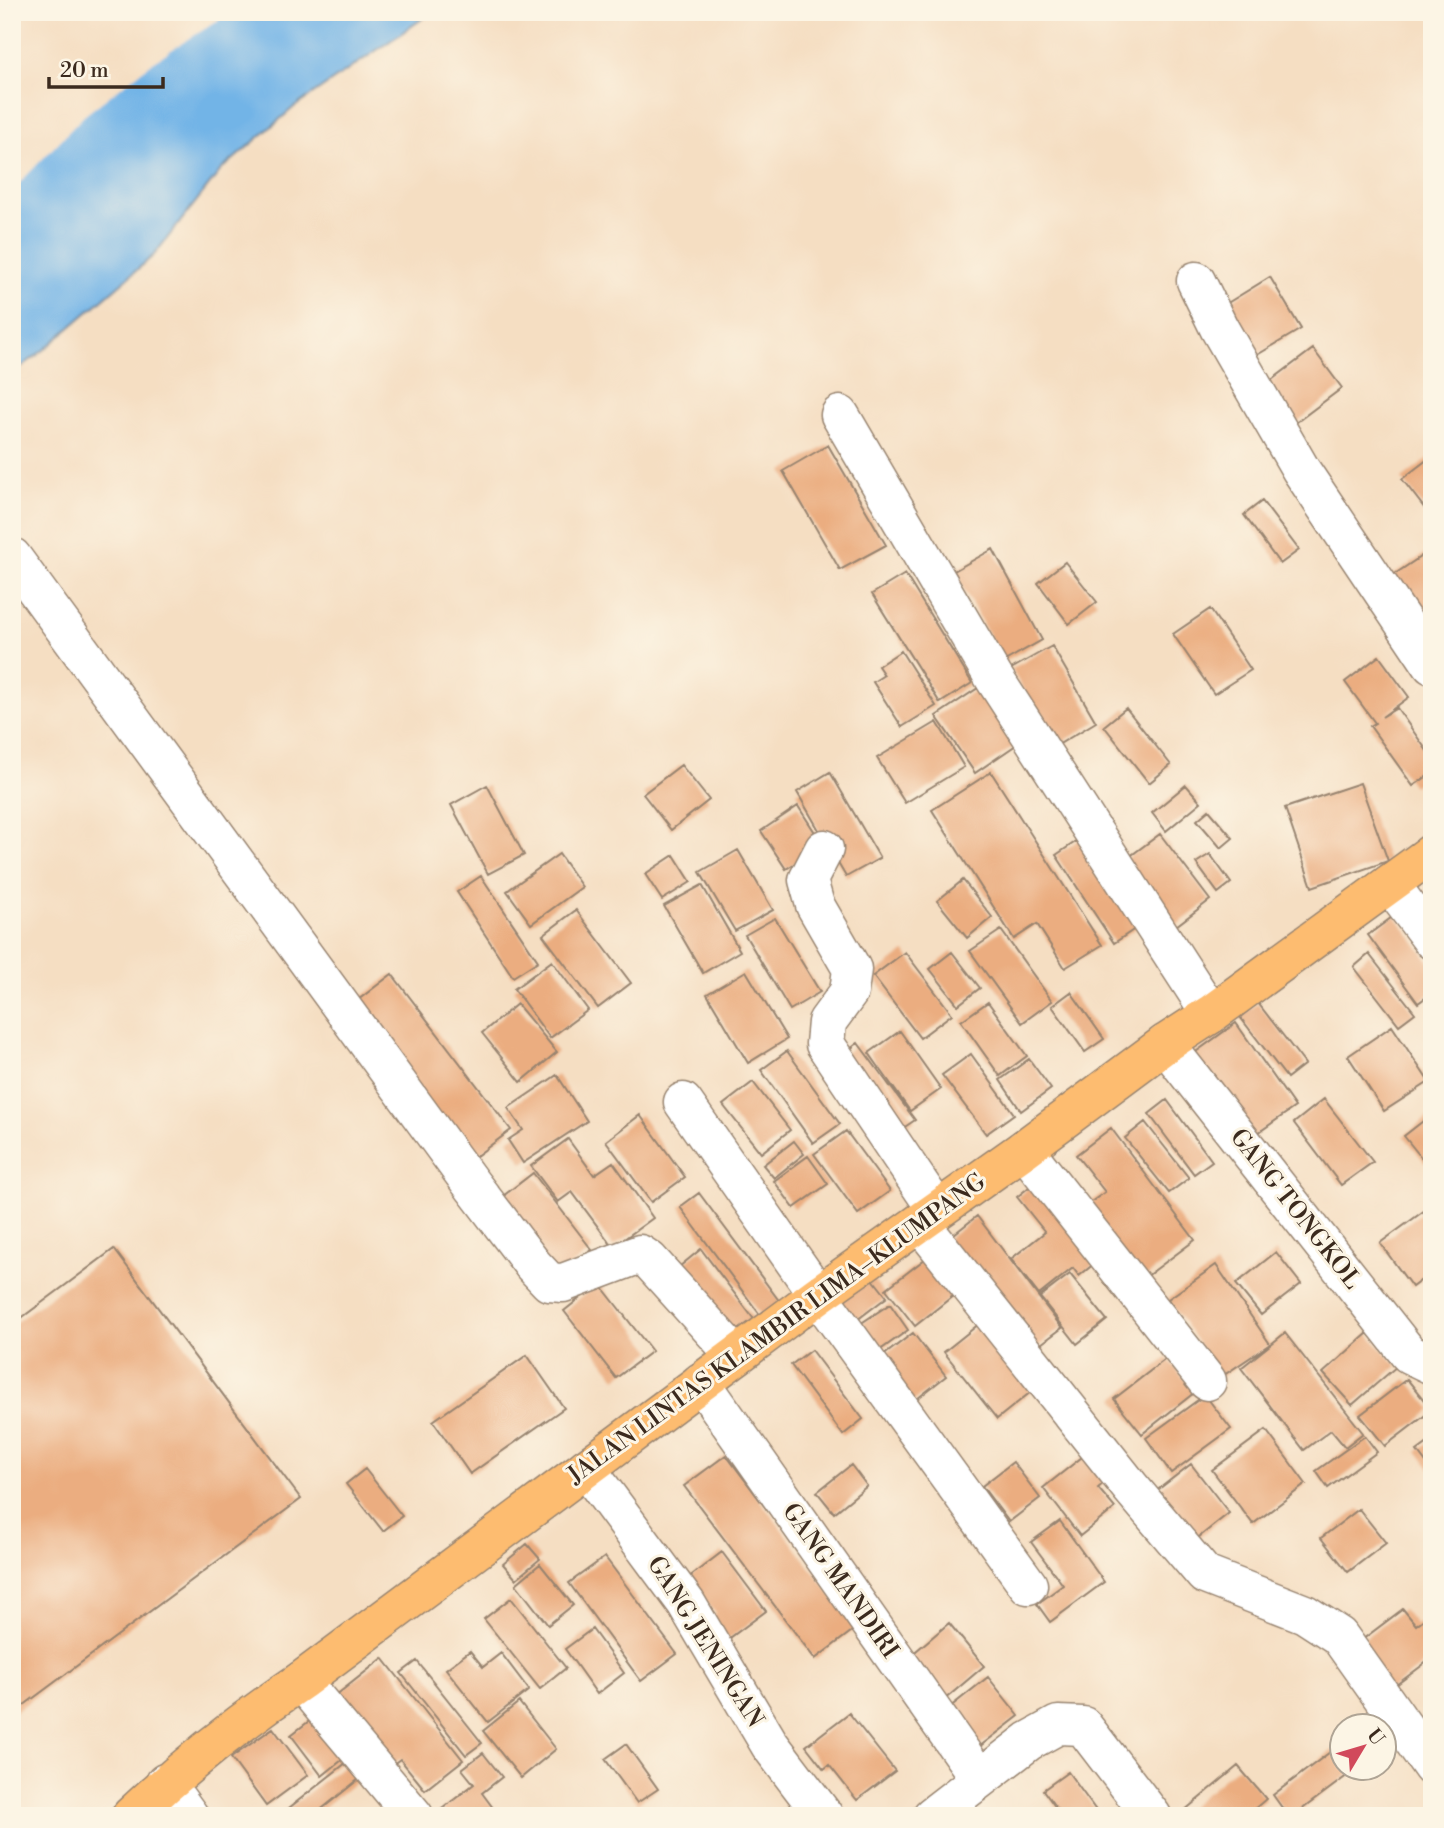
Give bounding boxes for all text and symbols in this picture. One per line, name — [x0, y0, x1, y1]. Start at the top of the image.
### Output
scale bar — [49, 46, 163, 90]
text: 20 m — [60, 58, 109, 84]
street label: GANG TONGKOL — [1223, 1123, 1367, 1295]
street label: JALAN LINTAS KLAMBIR LIMA–KLUMPANG — [561, 1167, 992, 1491]
street label: GANG MANDIRI — [775, 1498, 905, 1664]
street label: GANG JENINGAN — [640, 1551, 770, 1733]
north arrow — [1328, 1713, 1398, 1783]
text: U — [1362, 1724, 1390, 1751]

